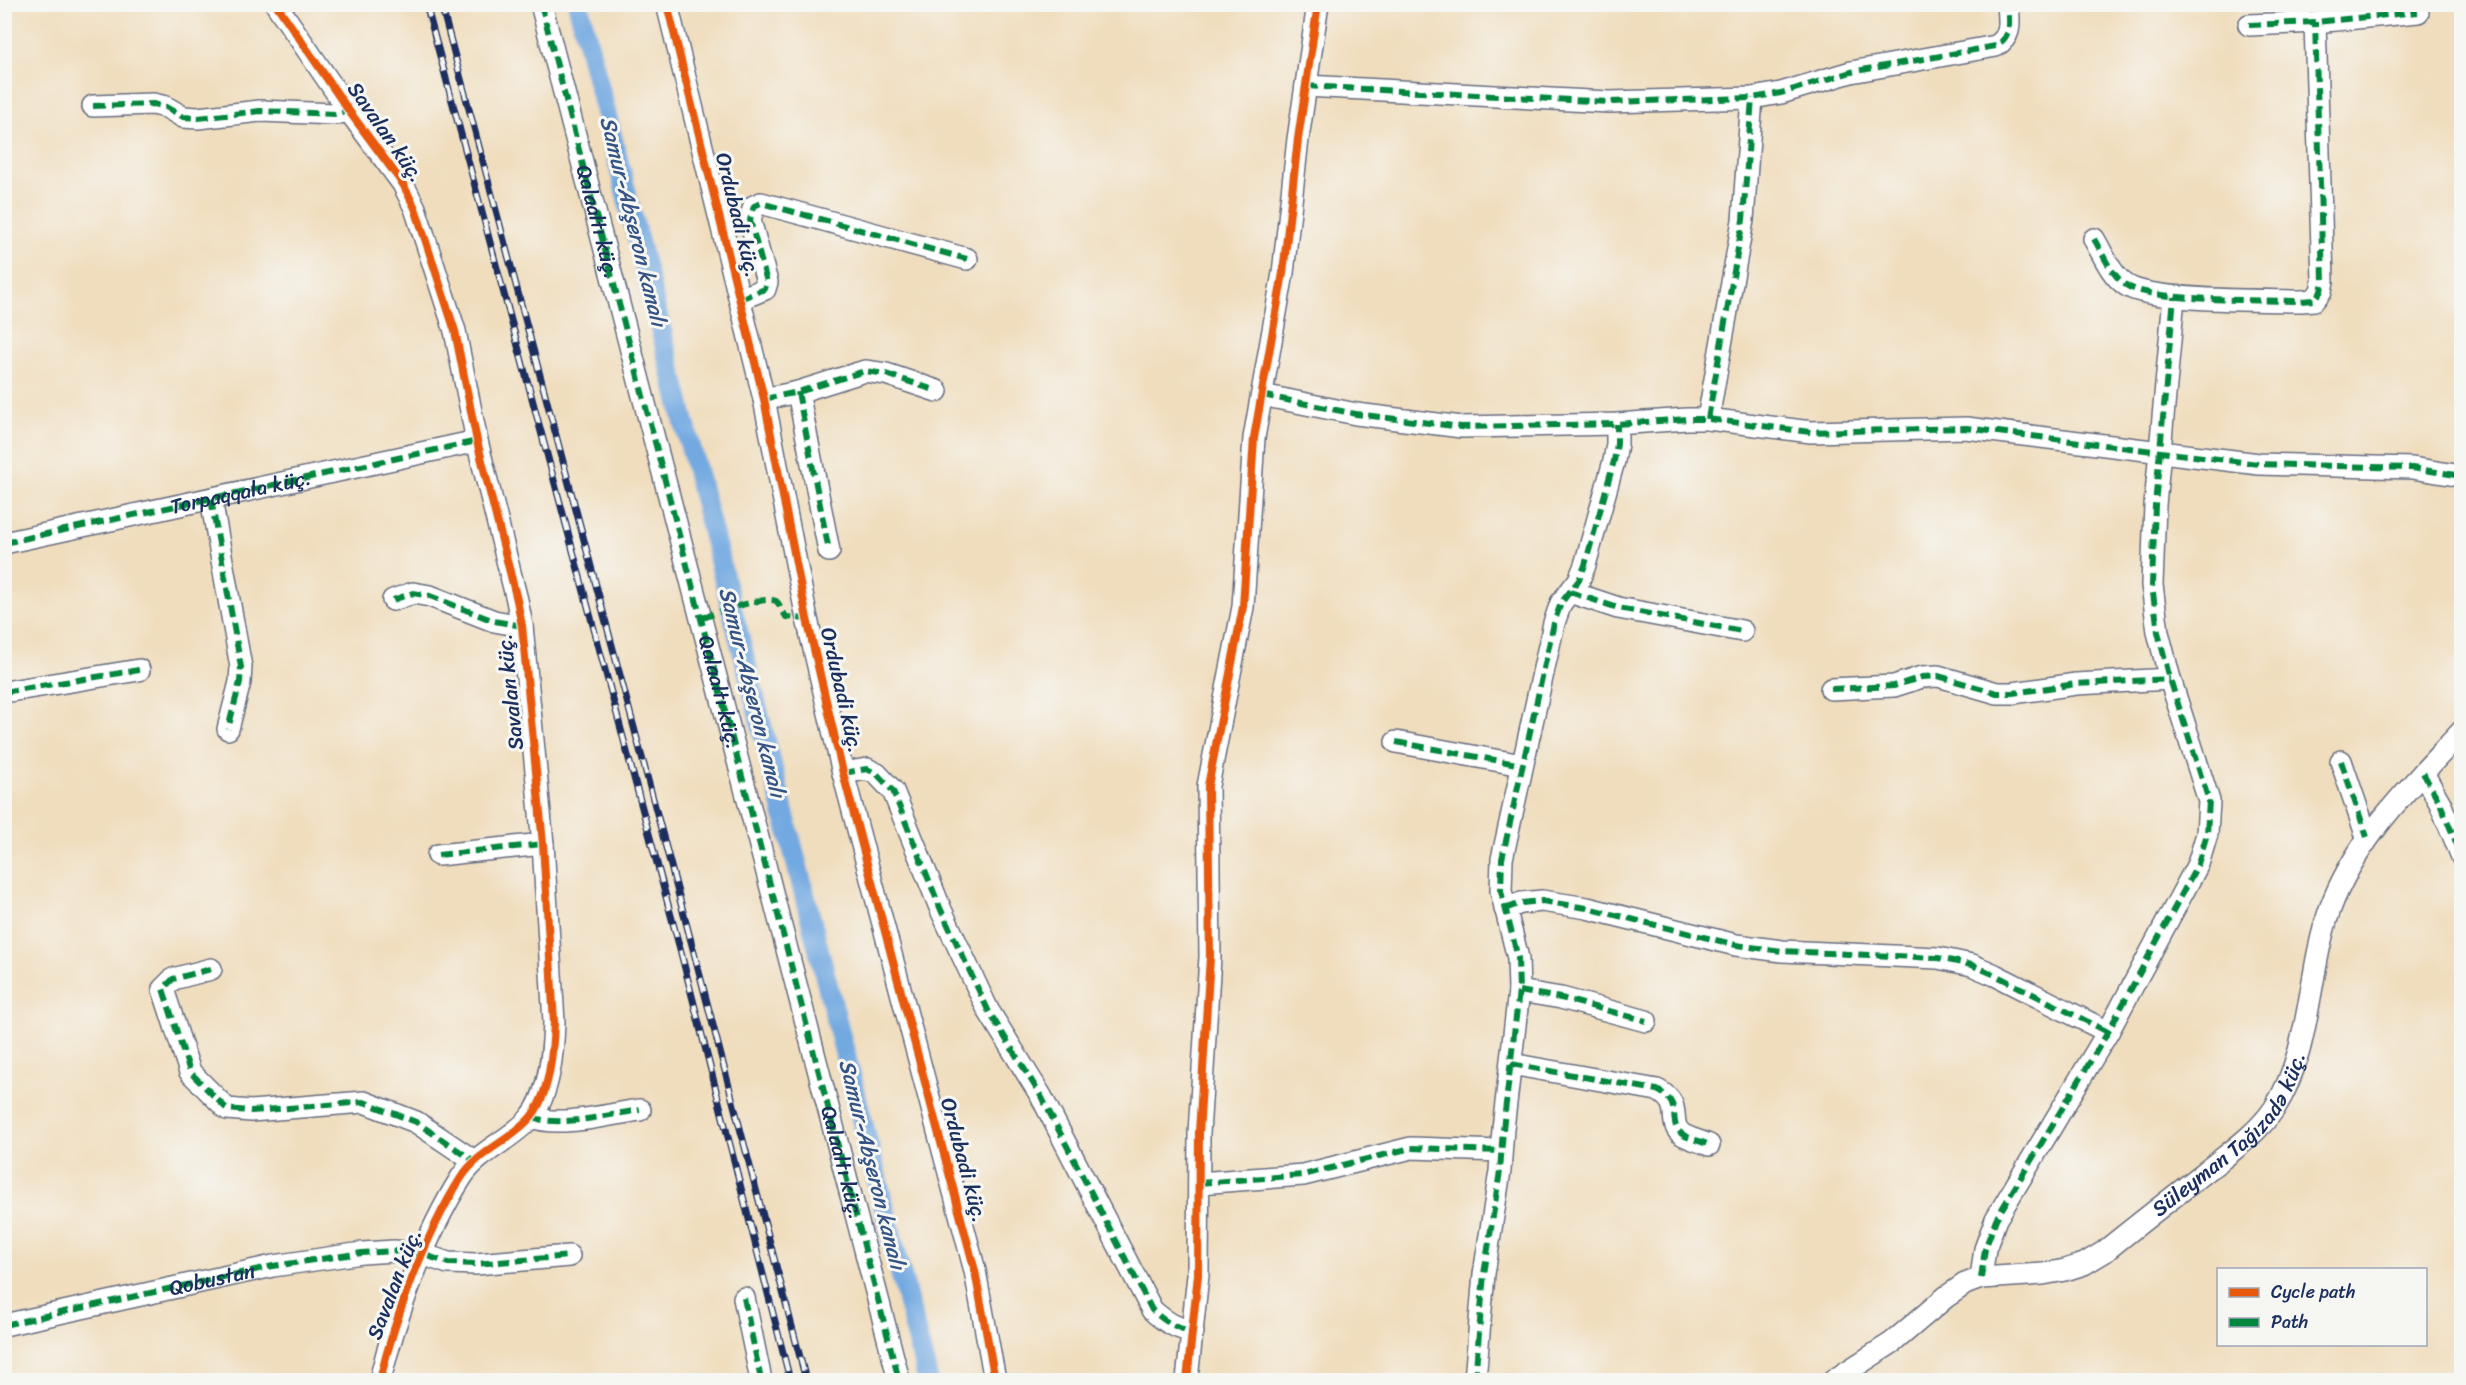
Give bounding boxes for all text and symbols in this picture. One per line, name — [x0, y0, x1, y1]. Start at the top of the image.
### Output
street label: Savalan küç. — [337, 73, 435, 191]
water label: Samur-Abşeron kanalı — [589, 112, 679, 332]
street label: Ordubadi küç. — [704, 148, 772, 282]
street label: Qalaaltı küç. — [565, 161, 631, 283]
street label: Torpaqqala küç. — [167, 458, 314, 526]
water label: Samur-Abşeron kanalı — [708, 583, 798, 803]
street label: Ordubadi küç. — [809, 623, 875, 757]
street label: Qalaaltı küç. — [687, 631, 753, 753]
street label: Savalan küç. — [485, 632, 535, 752]
street label: Süleyman Tağızadə küç. — [2143, 1047, 2317, 1227]
water label: Samur-Abşeron kanalı — [828, 1055, 918, 1275]
street label: Ordubadi küç. — [929, 1093, 999, 1227]
street label: Qalaaltı küç. — [809, 1101, 875, 1223]
street label: Savalan küç. — [355, 1223, 433, 1345]
street label: Qobustan — [165, 1251, 259, 1307]
legend — [2217, 1268, 2427, 1346]
text: Cycle path — [2271, 1276, 2355, 1308]
text: Path — [2271, 1306, 2308, 1338]

